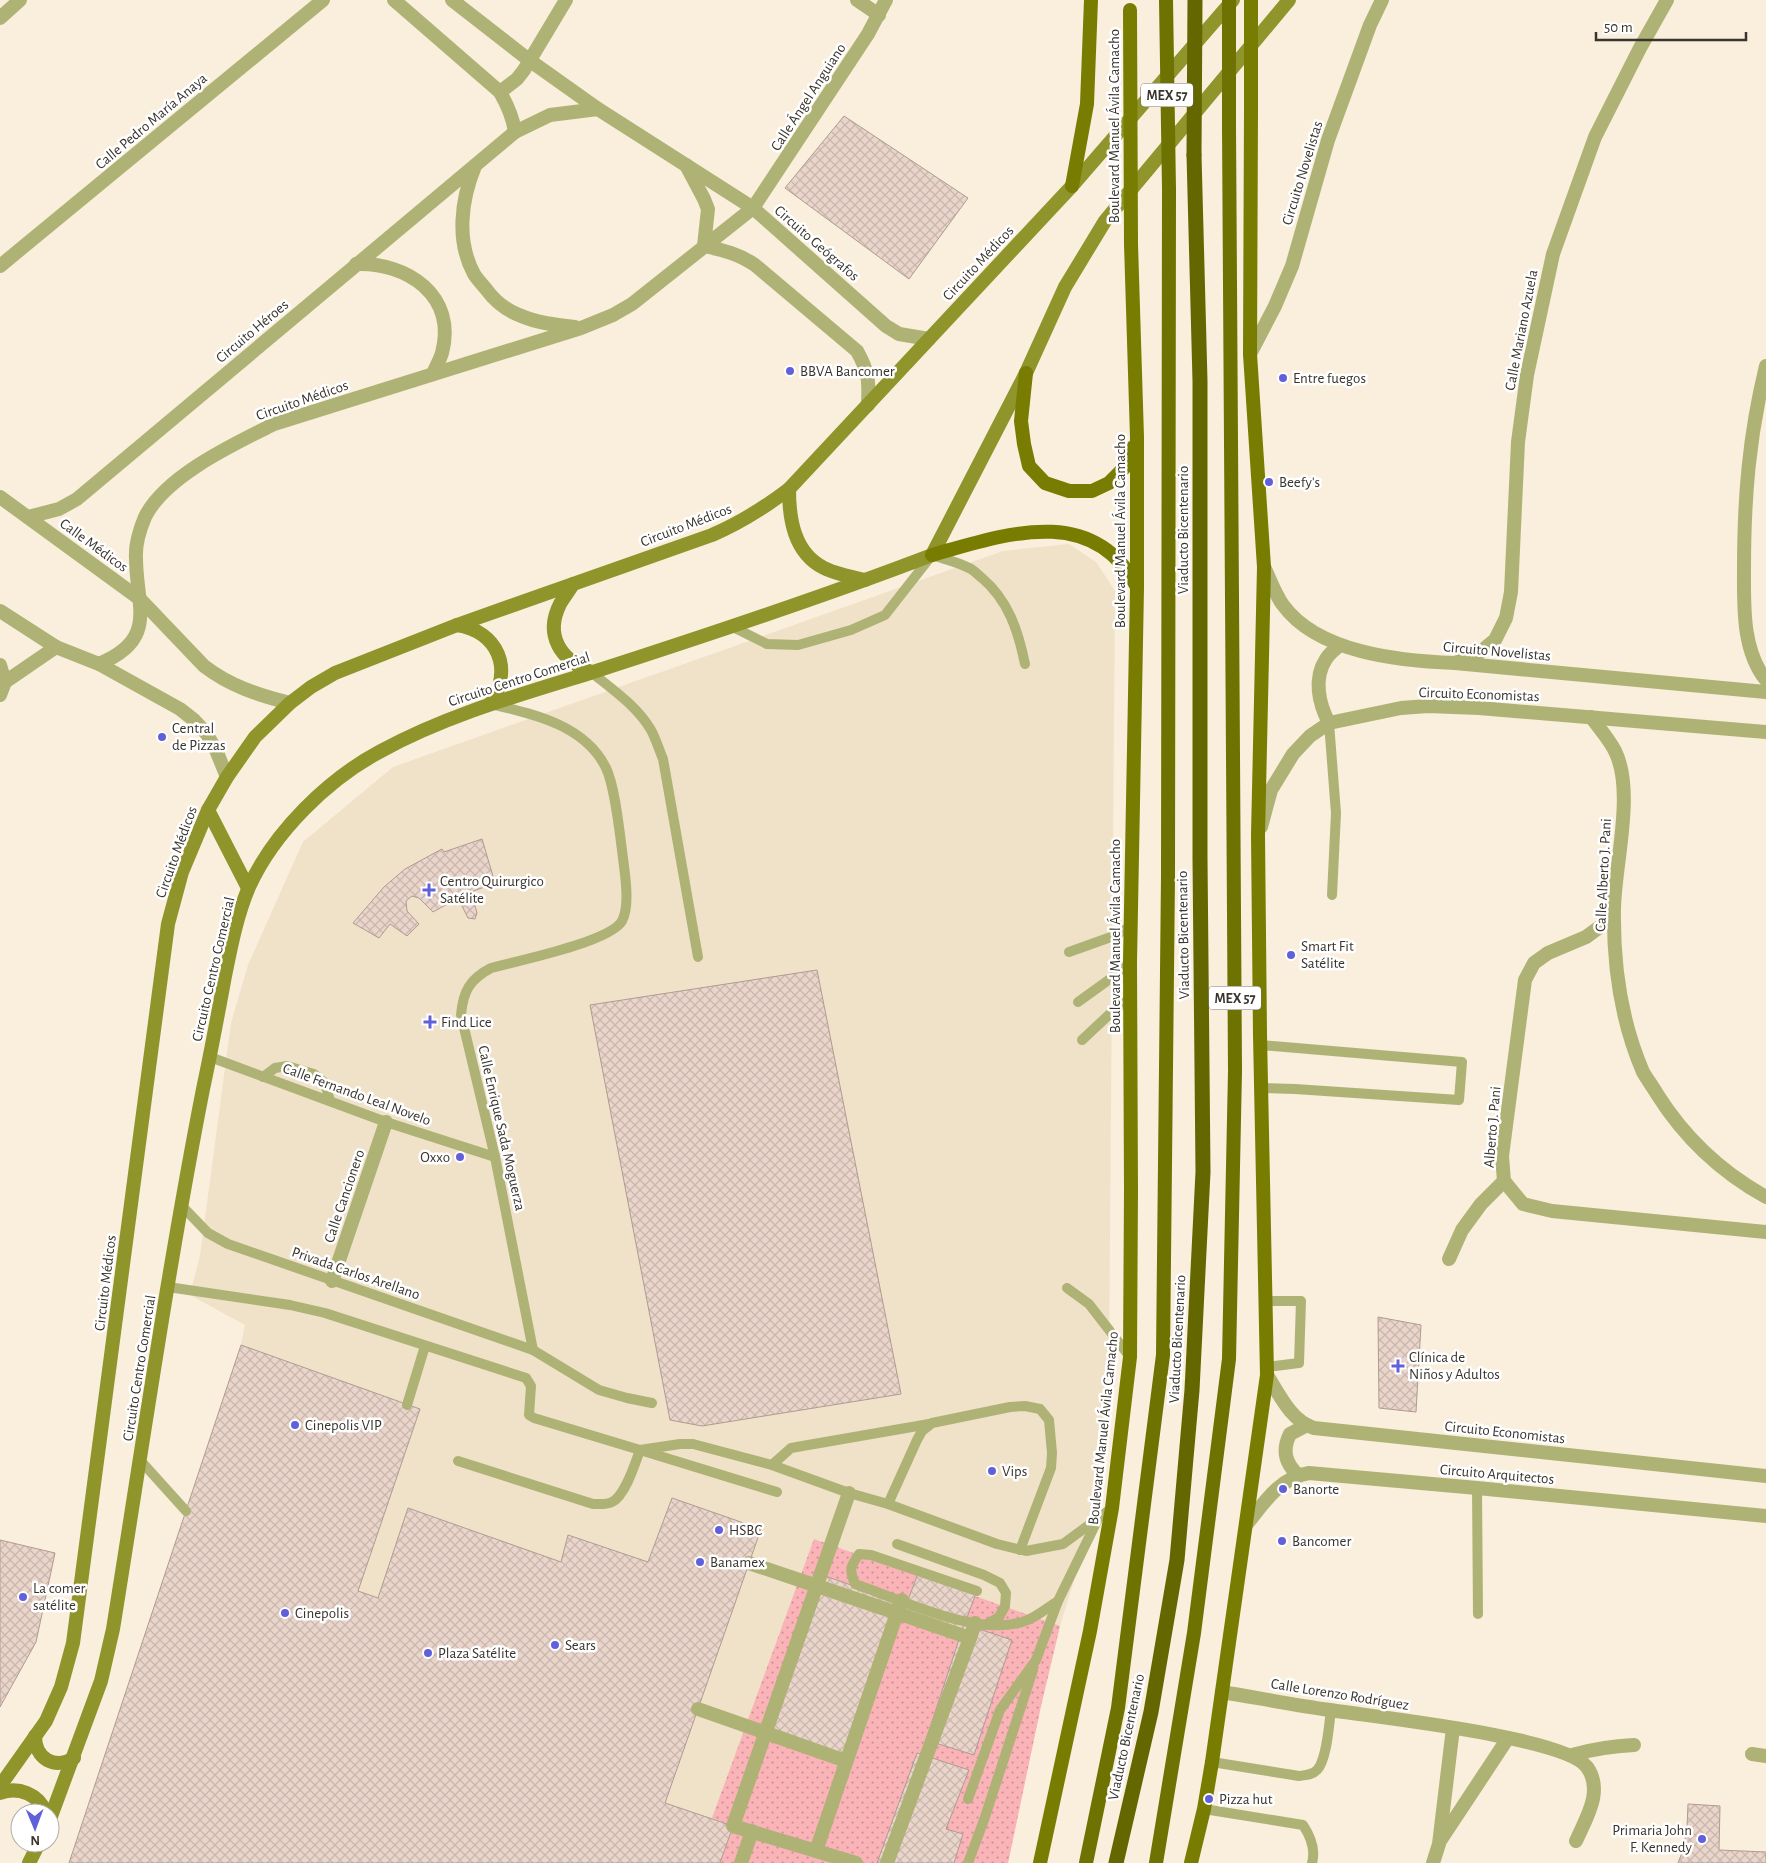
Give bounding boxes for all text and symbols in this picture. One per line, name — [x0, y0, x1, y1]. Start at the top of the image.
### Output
scale bar — [1596, 10, 1746, 42]
text: 50 m — [1604, 20, 1633, 35]
street label: Boulevard Manuel Ávila Camacho — [1105, 29, 1122, 223]
street label: Calle Ángel Anguiano — [766, 40, 849, 154]
street label: Calle Pedro María Anaya — [93, 70, 210, 172]
road number: MEX 57 — [1141, 84, 1193, 106]
street label: Circuito Novelistas — [1280, 119, 1325, 227]
street label: Circuito Geógrafos — [771, 203, 862, 284]
street label: Circuito Médicos — [940, 223, 1017, 304]
street label: Calle Mariano Azuela — [1502, 268, 1541, 392]
street label: Circuito Héroes — [213, 297, 291, 366]
place label: BBVA Bancomer — [800, 364, 895, 379]
marker: BBVA Bancomer — [784, 365, 796, 377]
place label: Entre fuegos — [1293, 371, 1366, 386]
marker: Entre fuegos — [1277, 372, 1289, 384]
street label: Circuito Médicos — [254, 378, 350, 423]
street label: Boulevard Manuel Ávila Camacho — [1111, 434, 1128, 628]
street label: Viaducto Bicentenario — [1176, 466, 1191, 594]
place label: Beefy's — [1279, 475, 1320, 490]
marker: Beefy's — [1263, 476, 1275, 488]
street label: Circuito Médicos — [639, 501, 734, 550]
street label: Calle Médicos — [57, 516, 131, 575]
street label: Circuito Novelistas — [1442, 639, 1551, 664]
street label: Circuito Centro Comercial — [447, 649, 592, 709]
street label: Circuito Economistas — [1418, 685, 1540, 704]
place label: Central de Pizzas — [172, 721, 225, 753]
marker: Central de Pizzas — [156, 731, 168, 743]
street label: Circuito Médicos — [153, 804, 200, 900]
street label: Calle Alberto J. Pani — [1593, 818, 1614, 932]
street label: Boulevard Manuel Ávila Camacho — [1106, 839, 1123, 1033]
street label: Viaducto Bicentenario — [1175, 871, 1192, 999]
place label: Centro Quirurgico Satélite — [440, 874, 544, 906]
marker: Centro Quirurgico Satélite — [422, 883, 436, 897]
street label: Circuito Centro Comercial — [190, 895, 237, 1043]
place label: Smart Fit Satélite — [1301, 939, 1354, 971]
marker: Smart Fit Satélite — [1285, 949, 1297, 961]
road number: MEX 57 — [1209, 986, 1261, 1010]
marker: Find Lice — [423, 1015, 437, 1029]
place label: Find Lice — [441, 1015, 492, 1030]
street label: Calle Enrique Sada Moguerza — [475, 1044, 528, 1212]
street label: Calle Fernando Leal Novelo — [281, 1061, 433, 1128]
street label: Alberto J. Pani — [1481, 1086, 1504, 1169]
street label: Calle Cancionero — [322, 1148, 367, 1245]
place label: Oxxo — [420, 1150, 450, 1165]
marker: Oxxo — [454, 1151, 466, 1163]
street label: Circuito Médicos — [92, 1234, 119, 1332]
street label: Privada Carlos Arellano — [290, 1245, 422, 1302]
street label: Viaducto Bicentenario — [1167, 1274, 1188, 1404]
street label: Circuito Centro Comercial — [121, 1294, 158, 1442]
street label: Boulevard Manuel Ávila Camacho — [1084, 1330, 1121, 1525]
place label: Clínica de Niños y Adultos — [1409, 1350, 1500, 1382]
marker: Clínica de Niños y Adultos — [1391, 1359, 1405, 1373]
place label: Cinepolis VIP — [305, 1418, 382, 1433]
marker: Cinepolis VIP — [289, 1419, 301, 1431]
street label: Circuito Economistas — [1444, 1419, 1566, 1446]
street label: Circuito Arquitectos — [1439, 1462, 1555, 1487]
place label: Vips — [1002, 1464, 1027, 1479]
marker: Vips — [986, 1465, 998, 1477]
place label: Banorte — [1293, 1482, 1339, 1497]
marker: Banorte — [1277, 1483, 1289, 1495]
place label: HSBC — [729, 1523, 762, 1538]
marker: HSBC — [713, 1524, 725, 1536]
place label: Bancomer — [1292, 1534, 1351, 1549]
marker: Bancomer — [1276, 1535, 1288, 1547]
place label: Banamex — [710, 1555, 765, 1570]
marker: Banamex — [694, 1556, 706, 1568]
place label: La comer satélite — [33, 1581, 86, 1613]
marker: La comer satélite — [17, 1591, 29, 1603]
place label: Cinepolis — [295, 1606, 349, 1621]
marker: Cinepolis — [279, 1607, 291, 1619]
place label: Sears — [565, 1638, 596, 1653]
marker: Sears — [549, 1639, 561, 1651]
place label: Plaza Satélite — [438, 1646, 516, 1661]
marker: Plaza Satélite — [422, 1647, 434, 1659]
street label: Viaducto Bicentenario — [1106, 1673, 1147, 1802]
street label: Calle Lorenzo Rodríguez — [1270, 1676, 1410, 1713]
place label: Pizza hut — [1219, 1792, 1273, 1807]
marker: Pizza hut — [1203, 1793, 1215, 1805]
north arrow — [10, 1803, 60, 1853]
place label: Primaria John F. Kennedy — [1612, 1823, 1693, 1855]
text: N — [30, 1833, 40, 1847]
marker: Primaria John F. Kennedy — [1696, 1833, 1708, 1845]

